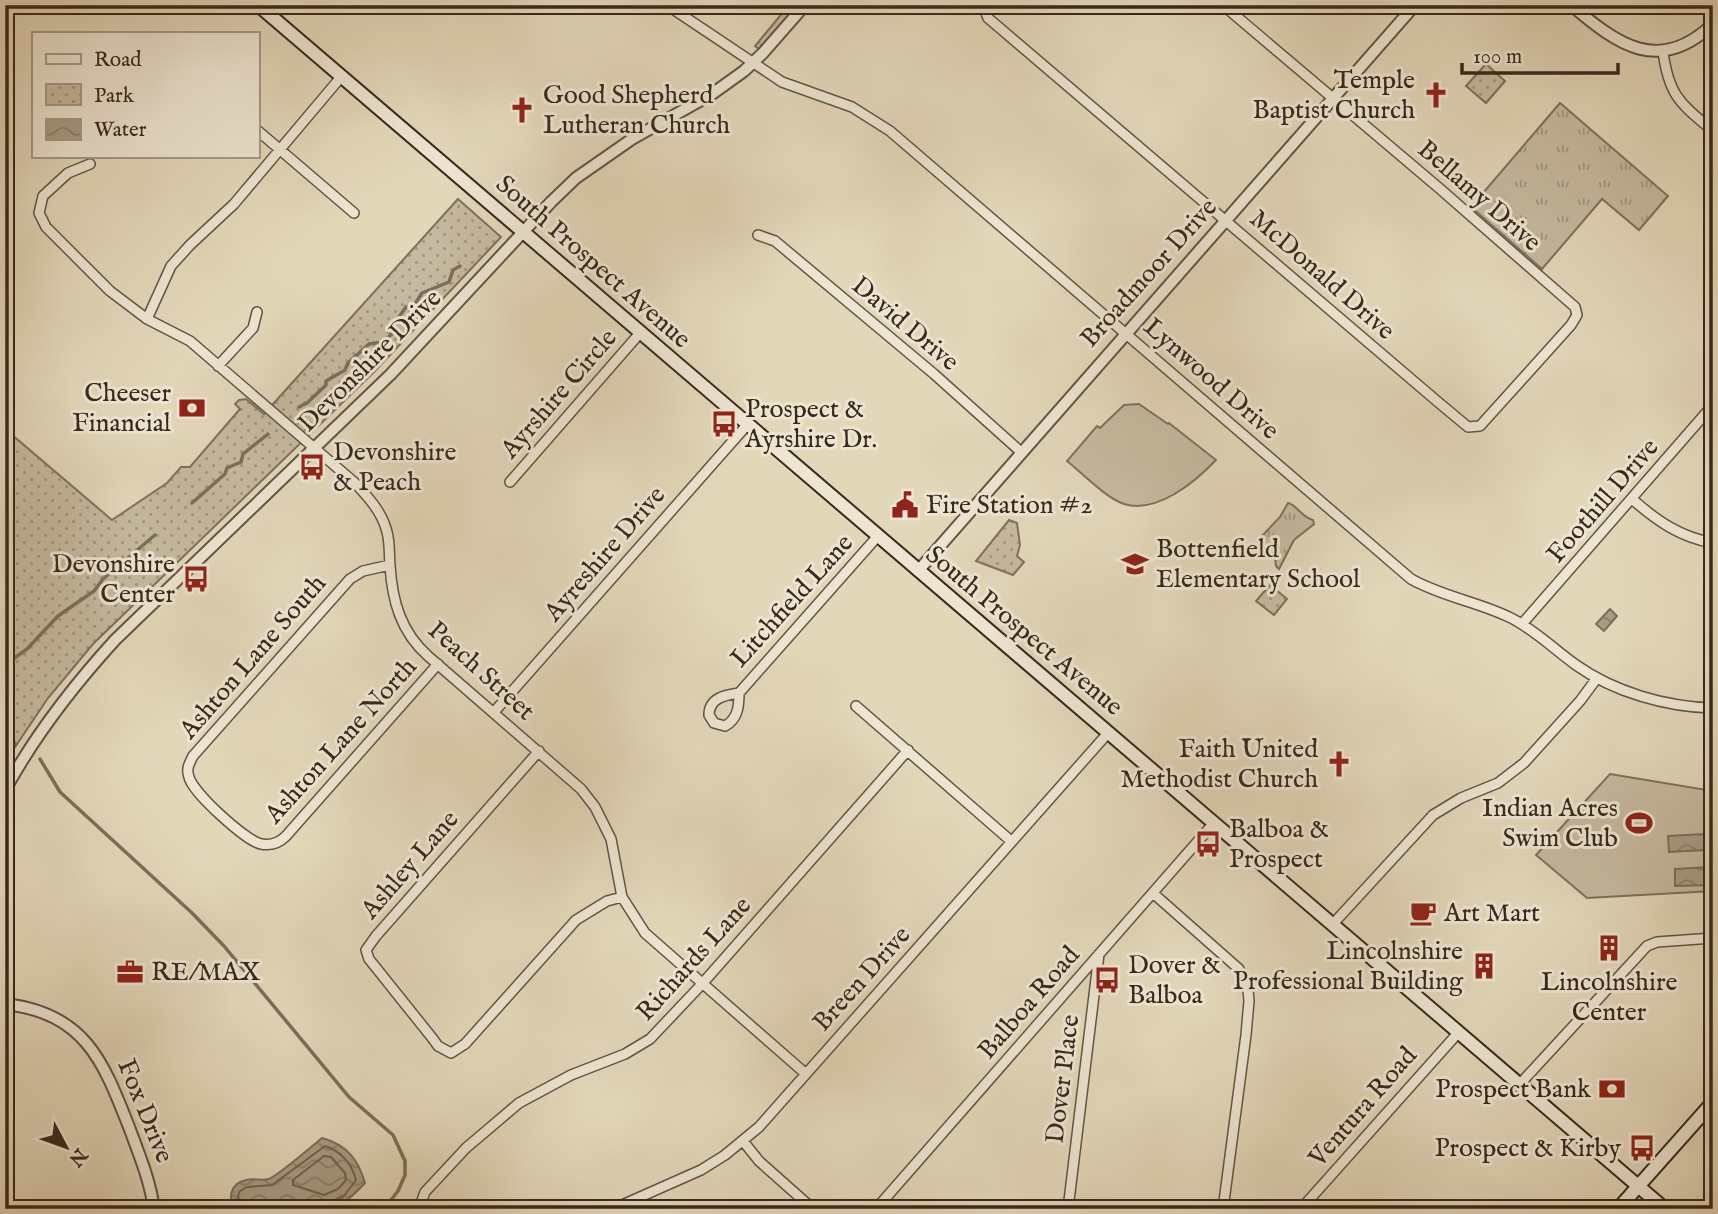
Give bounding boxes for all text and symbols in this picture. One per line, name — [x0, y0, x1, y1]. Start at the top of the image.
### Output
legend — [32, 32, 259, 158]
scale bar — [1462, 32, 1618, 76]
text: 100 m — [1473, 44, 1522, 71]
text: Road — [94, 47, 142, 74]
place label: Temple Baptist Church — [1253, 64, 1415, 127]
place label: Good Shepherd Lutheran Church — [543, 79, 730, 142]
church icon: Temple Baptist Church — [1421, 80, 1451, 110]
text: Park — [94, 83, 135, 110]
church icon: Good Shepherd Lutheran Church — [507, 95, 537, 125]
text: Water — [94, 117, 147, 144]
street label: Bellamy Drive — [1410, 133, 1548, 259]
street label: South Prospect Avenue — [489, 168, 698, 356]
street label: Broadmoor Drive — [1073, 191, 1225, 354]
street label: McDonald Drive — [1242, 203, 1402, 347]
street label: David Drive — [844, 269, 966, 379]
street label: Devonshire Drive — [291, 282, 449, 440]
street label: Lynwood Drive — [1136, 311, 1286, 447]
street label: Ayrshire Circle — [493, 322, 624, 467]
place label: Cheeser Financial — [72, 377, 172, 440]
bank icon: Cheeser Financial — [177, 393, 207, 423]
place label: Prospect & Ayrshire Dr. — [744, 393, 877, 456]
bus stop icon: Prospect & Ayrshire Dr. — [709, 409, 739, 439]
street label: Foothill Drive — [1540, 432, 1666, 570]
place label: Devonshire & Peach — [333, 436, 456, 499]
bus stop icon: Devonshire & Peach — [297, 452, 327, 482]
street label: Ayreshire Drive — [536, 479, 673, 629]
place label: Fire Station #2 — [926, 489, 1092, 522]
public building icon: Fire Station #2 — [890, 490, 920, 520]
street label: Litchfield Lane — [723, 527, 861, 675]
place label: Bottenfield Elementary School — [1156, 533, 1361, 596]
street label: South Prospect Avenue — [918, 539, 1130, 723]
place label: Devonshire Center — [52, 548, 175, 611]
school or university icon: Bottenfield Elementary School — [1120, 549, 1150, 579]
bus stop icon: Devonshire Center — [181, 564, 211, 594]
street label: Ashton Lane South — [172, 568, 334, 747]
street label: Peach Street — [420, 614, 542, 728]
street label: Ashton Lane North — [257, 651, 424, 832]
place label: Faith United Methodist Church — [1120, 733, 1318, 796]
church icon: Faith United Methodist Church — [1324, 749, 1354, 779]
place label: Indian Acres Swim Club — [1482, 792, 1618, 855]
street label: Ashley Lane — [353, 804, 466, 927]
sports icon: Indian Acres Swim Club — [1624, 808, 1654, 838]
place label: Balboa & Prospect — [1229, 813, 1329, 876]
bus stop icon: Balboa & Prospect — [1193, 829, 1223, 859]
street label: Richards Lane — [629, 890, 759, 1028]
place label: Art Mart — [1443, 897, 1540, 930]
cafe icon: Art Mart — [1408, 898, 1438, 928]
street label: Breen Drive — [806, 919, 918, 1039]
building icon: Lincolnshire Center — [1594, 933, 1624, 963]
place label: Lincolnshire Professional Building — [1233, 935, 1464, 998]
street label: Balboa Road — [971, 940, 1087, 1066]
place label: Dover & Balboa — [1128, 949, 1221, 1012]
building icon: Lincolnshire Professional Building — [1469, 951, 1499, 981]
place label: RE/MAX — [151, 956, 261, 989]
office icon: RE/MAX — [115, 957, 145, 987]
bus stop icon: Dover & Balboa — [1092, 965, 1122, 995]
place label: Lincolnshire Center — [1541, 966, 1677, 1029]
street label: Dover Place — [1039, 1013, 1087, 1145]
street label: Ventura Road — [1301, 1040, 1424, 1175]
street label: Fox Drive — [109, 1054, 181, 1168]
place label: Prospect Bank — [1435, 1073, 1592, 1106]
bank icon: Prospect Bank — [1597, 1074, 1627, 1104]
north arrow — [32, 1112, 102, 1182]
place label: Prospect & Kirby — [1435, 1132, 1621, 1165]
bus stop icon: Prospect & Kirby — [1627, 1133, 1657, 1163]
text: N — [63, 1142, 92, 1171]

